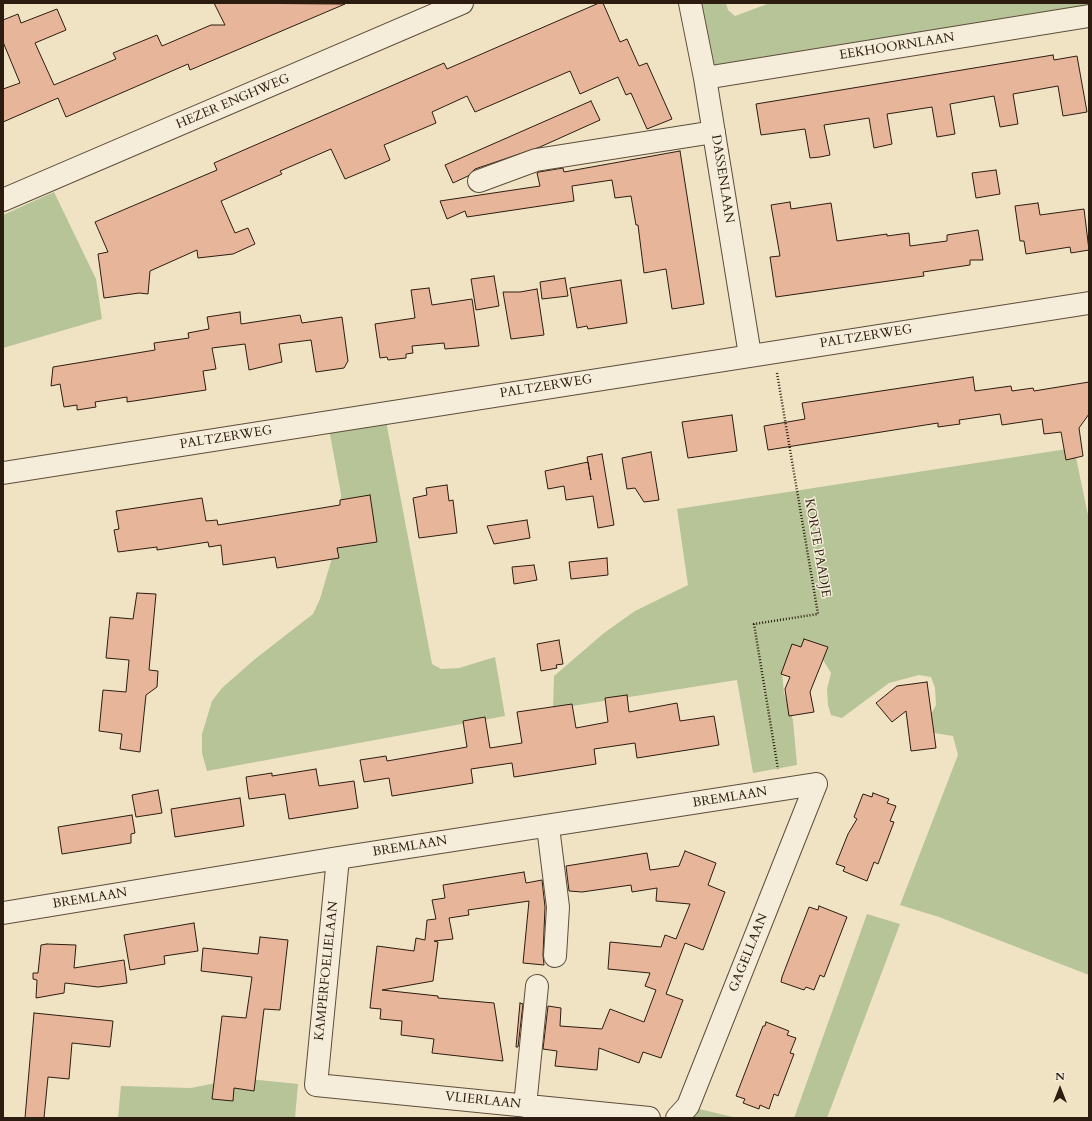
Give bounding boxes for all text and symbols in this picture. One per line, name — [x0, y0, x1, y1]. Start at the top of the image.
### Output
street label: EEKHOORNLAAN — [838, 30, 956, 64]
street label: HEZER ENGHWEG — [174, 71, 292, 133]
street label: DASSENLAAN — [707, 134, 737, 224]
street label: PALTZERWEG — [819, 322, 913, 352]
street label: PALTZERWEG — [499, 372, 593, 402]
street label: PALTZERWEG — [179, 423, 273, 453]
street label: KORTE PAADJE — [801, 497, 833, 599]
street label: BREMLAAN — [691, 784, 769, 812]
street label: BREMLAAN — [371, 833, 449, 861]
street label: BREMLAAN — [51, 885, 129, 913]
street label: KAMPERFOELIELAAN — [312, 900, 342, 1042]
street label: GAGELLAAN — [726, 912, 772, 994]
north arrow — [1040, 1069, 1080, 1109]
text: N — [1055, 1069, 1065, 1084]
street label: VLIERLAAN — [444, 1089, 522, 1113]

